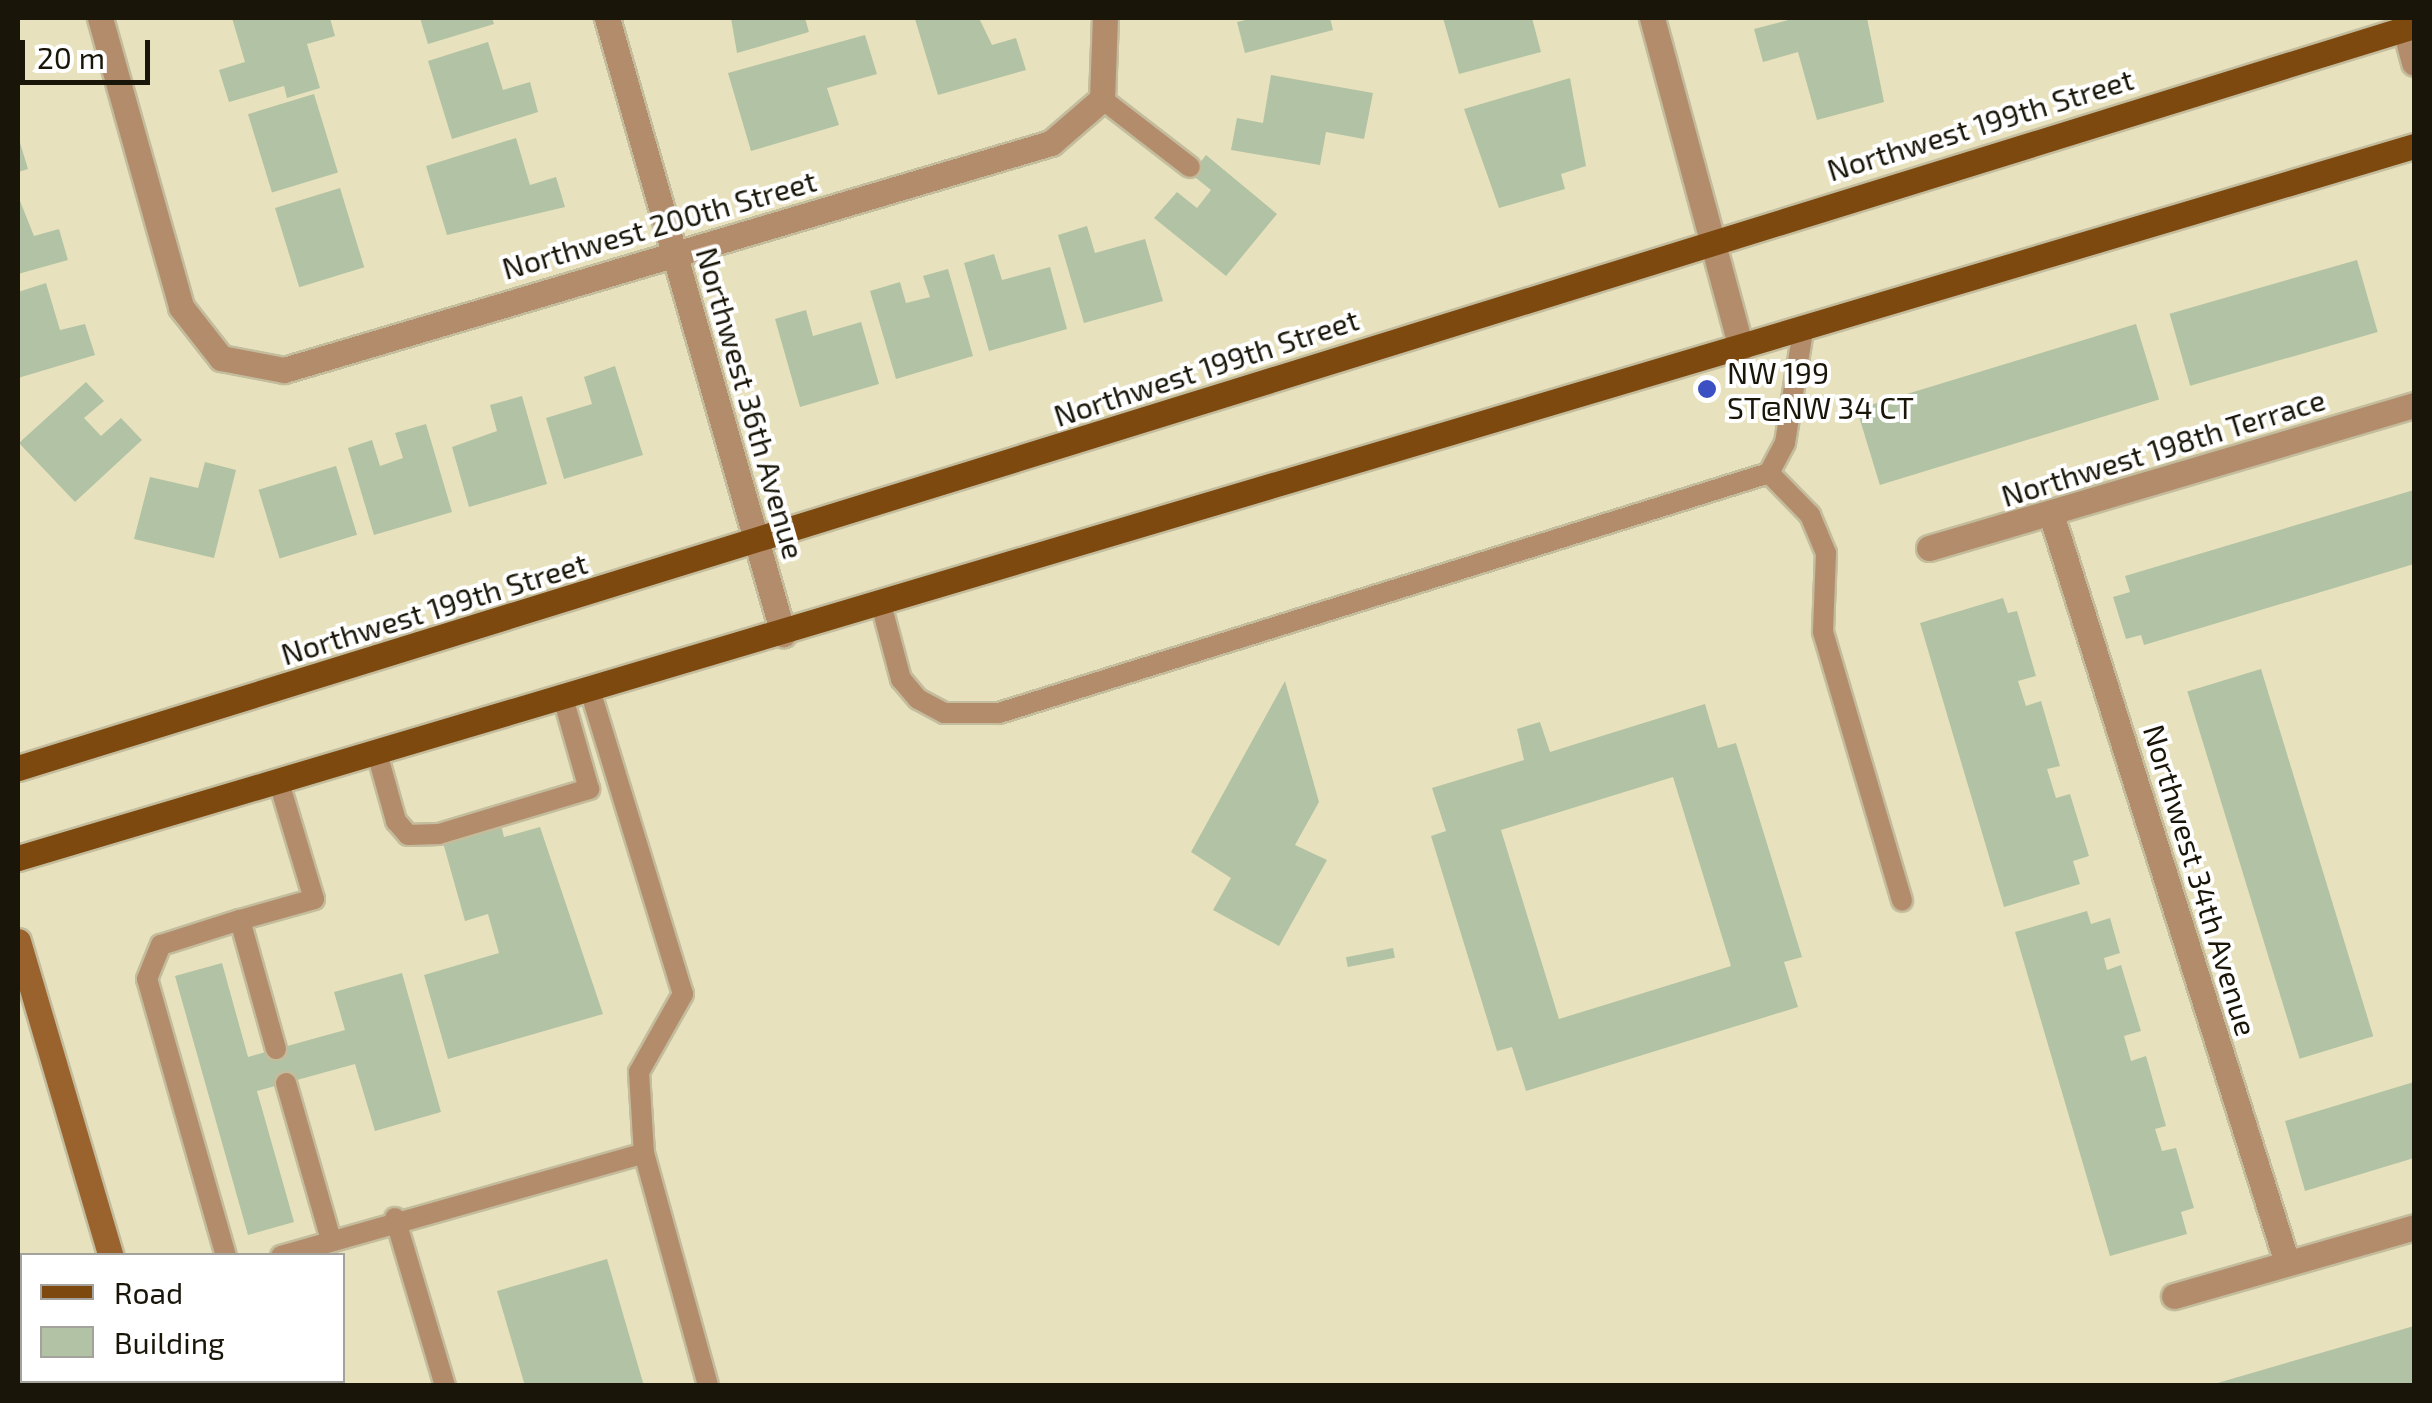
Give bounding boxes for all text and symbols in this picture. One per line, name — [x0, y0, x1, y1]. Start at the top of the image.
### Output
scale bar — [25, 20, 155, 82]
text: 20 m — [37, 39, 105, 75]
street label: Northwest 199th Street — [1823, 60, 2137, 188]
street label: Northwest 200th Street — [498, 162, 820, 286]
street label: Northwest 36th Avenue — [689, 243, 813, 563]
street label: Northwest 199th Street — [1049, 301, 1363, 433]
place label: NW 199 ST@NW 34 CT — [1727, 354, 1914, 424]
marker: NW 199 ST@NW 34 CT — [1696, 378, 1718, 400]
street label: Northwest 198th Terrace — [1996, 380, 2330, 514]
street label: Northwest 199th Street — [277, 544, 591, 672]
street label: Northwest 34th Avenue — [2136, 720, 2266, 1040]
legend — [20, 1253, 345, 1383]
text: Road — [114, 1274, 183, 1310]
text: Building — [114, 1324, 225, 1360]

